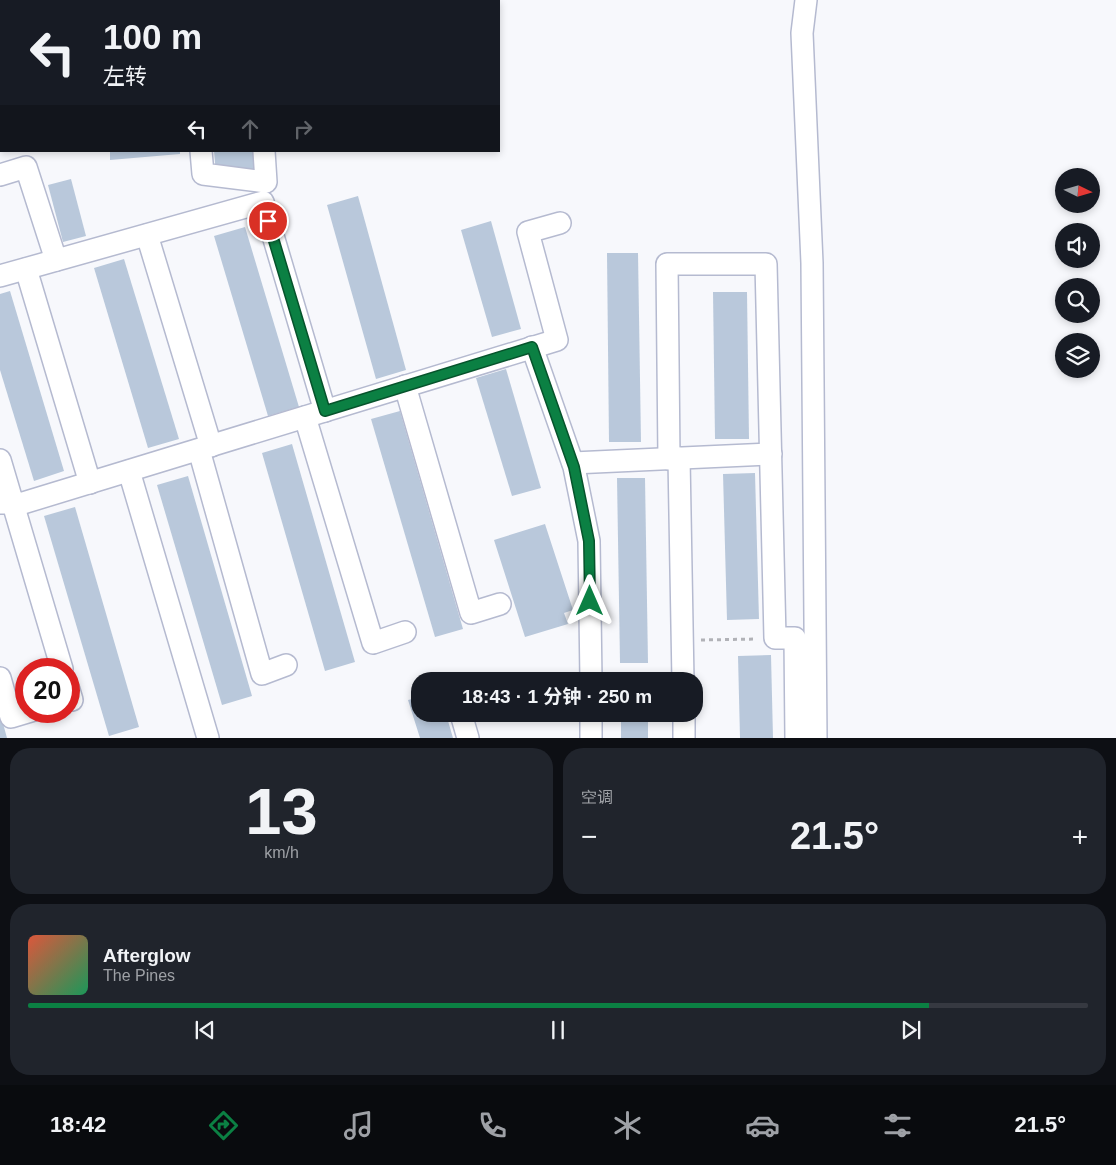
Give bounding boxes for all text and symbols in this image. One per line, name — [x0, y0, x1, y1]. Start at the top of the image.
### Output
text: 100 m — [103, 17, 202, 56]
icon: left — [20, 20, 85, 85]
text: 左转 — [103, 64, 147, 89]
icon: left — [183, 115, 211, 143]
icon: ahead — [236, 115, 264, 143]
icon: right — [289, 115, 317, 143]
north arrow — [1055, 168, 1100, 212]
map controls — [1055, 168, 1100, 378]
pin — [247, 200, 289, 242]
icon: arrive — [254, 207, 282, 235]
button: sound — [1055, 223, 1100, 268]
button: search — [1055, 278, 1100, 323]
button: layers — [1055, 333, 1100, 378]
position arrow — [563, 574, 615, 626]
speed limit sign: 20 — [15, 658, 80, 723]
text: 18:43 · 1 分钟 · 250 m — [462, 686, 652, 707]
text: 13 — [245, 775, 318, 848]
text: 空调 — [581, 789, 613, 806]
text: 21.5° — [790, 815, 879, 857]
text: − — [581, 821, 597, 852]
text: + — [1072, 821, 1088, 852]
text: km/h — [264, 844, 299, 861]
text: Afterglow — [103, 945, 191, 966]
text: The Pines — [103, 967, 175, 984]
icon: previous — [191, 1016, 219, 1044]
icon: pause — [544, 1016, 572, 1044]
icon: next — [897, 1016, 925, 1044]
icon: directions — [206, 1108, 241, 1143]
icon: music — [341, 1108, 376, 1143]
icon: phone — [475, 1108, 510, 1143]
icon: climate — [610, 1108, 645, 1143]
icon: car — [745, 1108, 780, 1143]
icon: filters — [880, 1108, 915, 1143]
text: 18:42 — [50, 1112, 106, 1137]
text: 21.5° — [1014, 1112, 1066, 1137]

